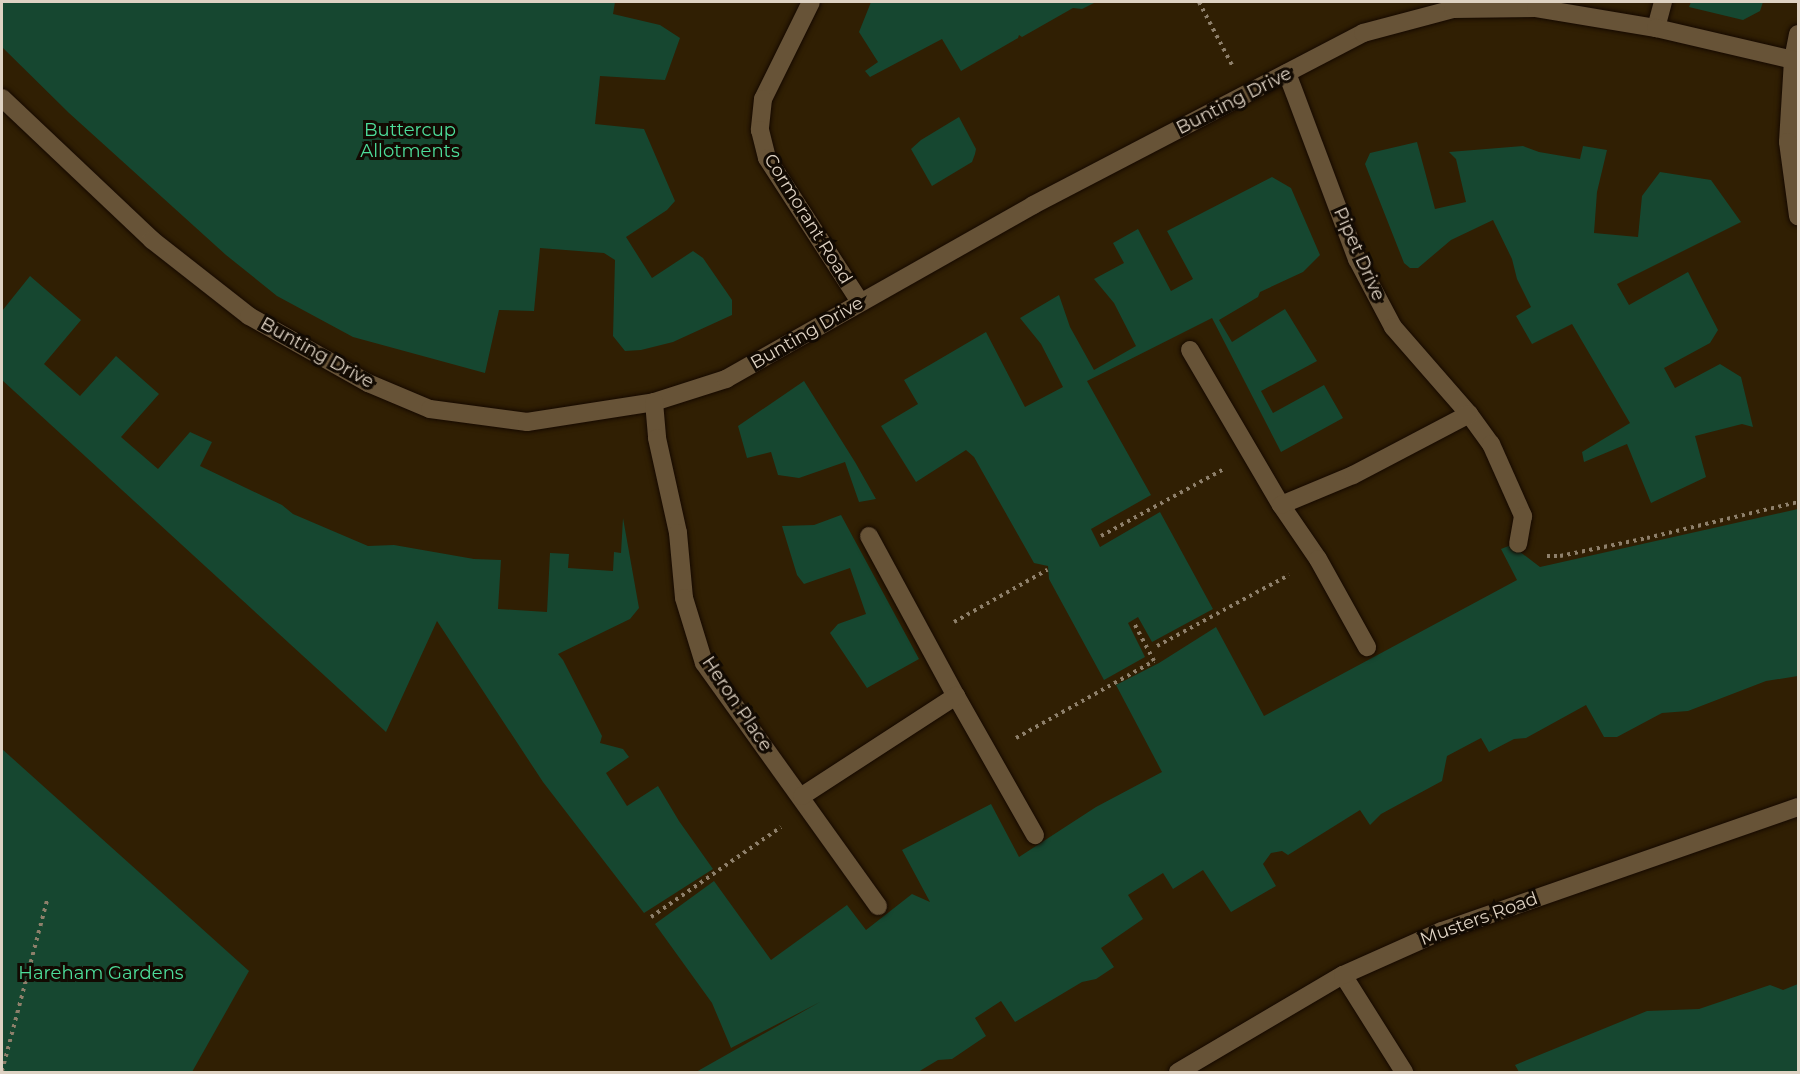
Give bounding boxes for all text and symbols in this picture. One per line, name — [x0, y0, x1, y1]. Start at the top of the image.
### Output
street label: Bunting Drive — [1173, 63, 1295, 139]
park label: Buttercup Allotments — [360, 120, 460, 162]
street label: Cormorant Road — [759, 150, 857, 288]
street label: Pipet Drive — [1329, 204, 1389, 304]
street label: Bunting Drive — [747, 292, 867, 374]
street label: Bunting Drive — [257, 313, 377, 393]
street label: Heron Place — [697, 652, 777, 756]
street label: Musters Road — [1417, 888, 1541, 950]
park label: Hareham Gardens — [18, 962, 184, 984]

